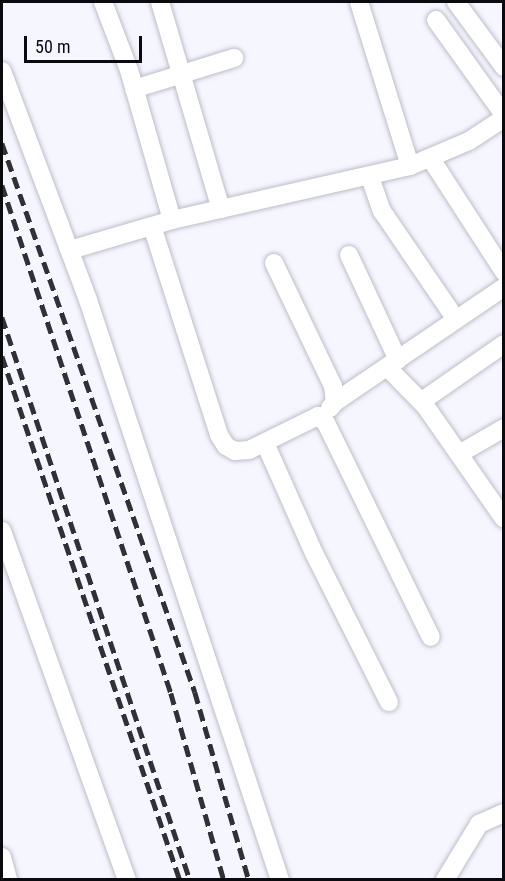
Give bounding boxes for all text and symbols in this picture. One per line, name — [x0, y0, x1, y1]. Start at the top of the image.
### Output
scale bar — [27, 24, 146, 62]
text: 50 m — [35, 36, 70, 57]

